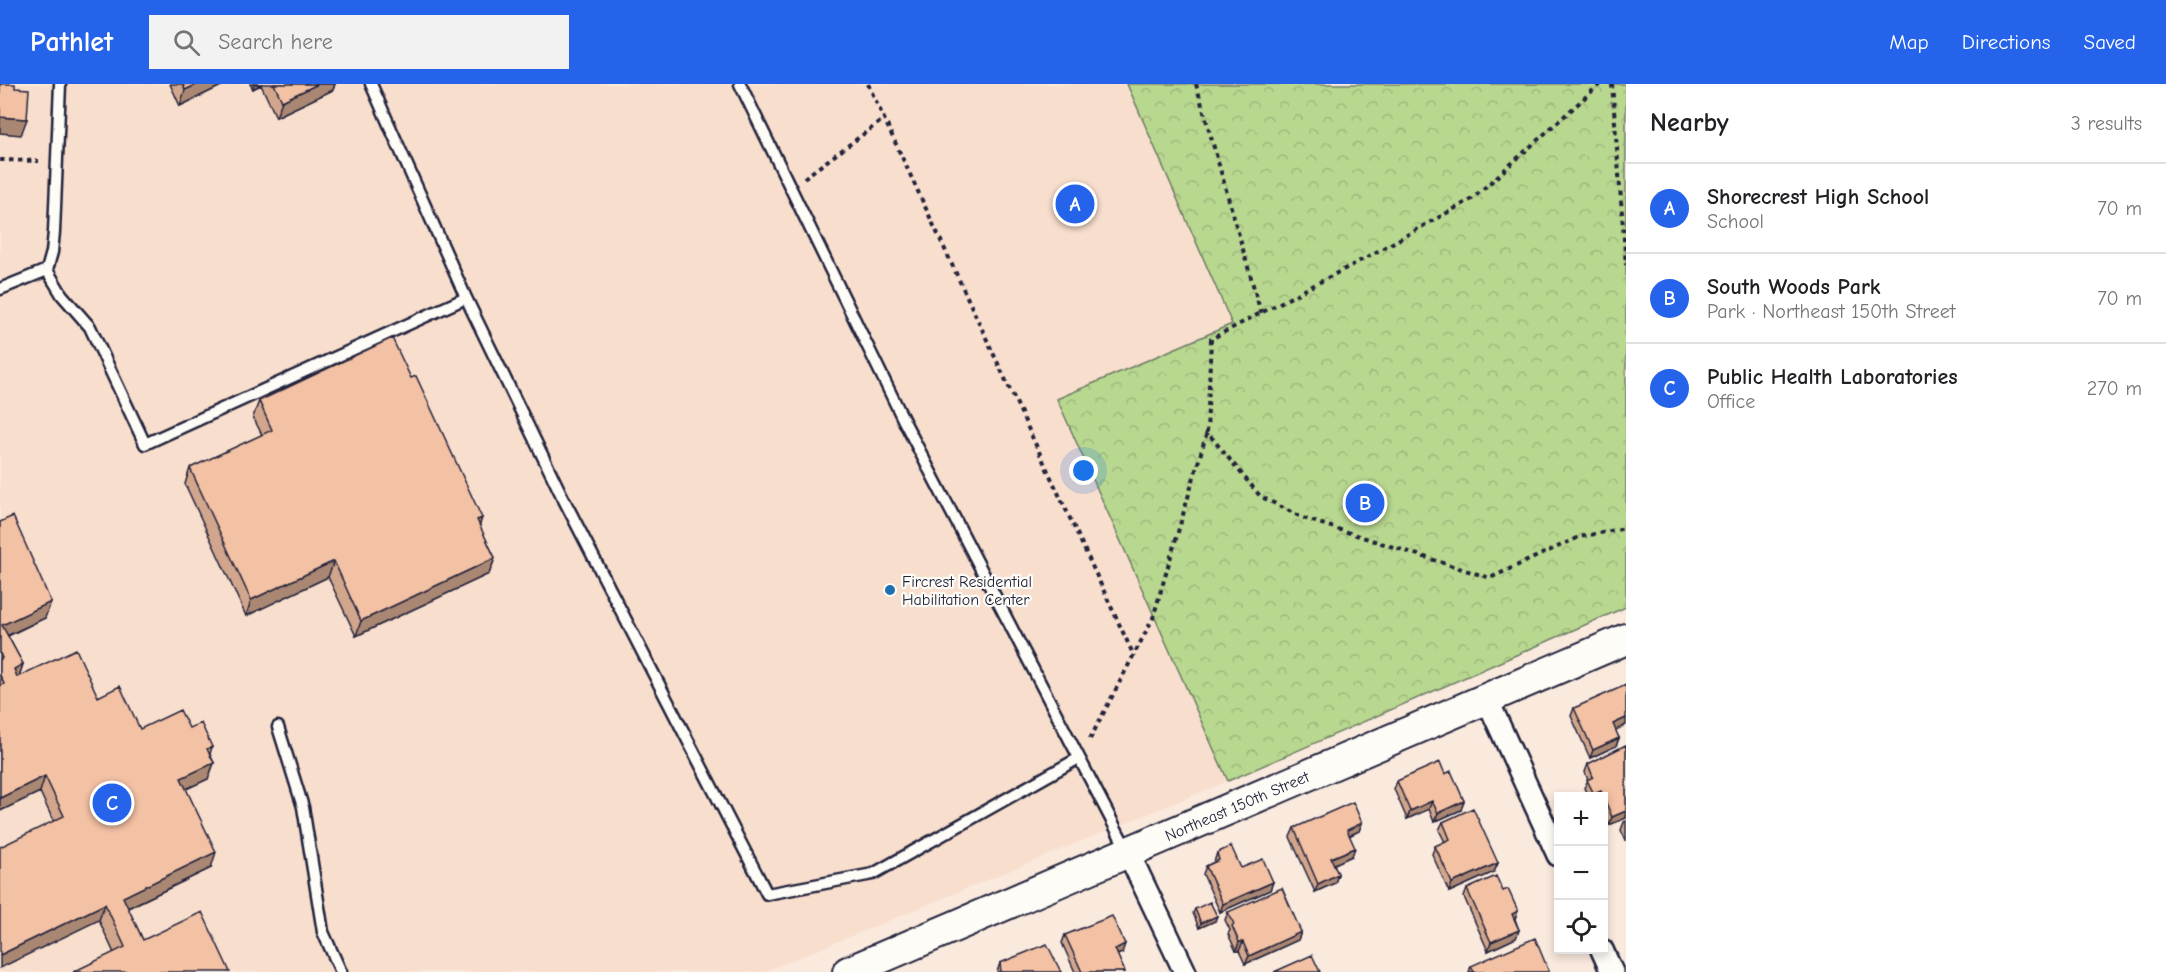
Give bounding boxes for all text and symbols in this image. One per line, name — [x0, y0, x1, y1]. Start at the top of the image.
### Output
search box — [149, 15, 569, 69]
text: Pathlet — [30, 26, 113, 58]
icon: search — [170, 26, 203, 59]
text: Search here — [218, 29, 333, 55]
text: Map — [1889, 30, 1929, 54]
text: Directions — [1962, 30, 2051, 54]
text: Saved — [2084, 30, 2136, 54]
text: Nearby — [1650, 108, 1729, 138]
text: 3 results — [2071, 112, 2142, 135]
pin: A — [1056, 182, 1094, 226]
text: Shorecrest High School — [1707, 184, 1929, 210]
text: A — [1664, 197, 1675, 220]
text: 70 m — [2097, 197, 2142, 220]
text: School — [1707, 210, 1764, 233]
text: South Woods Park — [1707, 274, 1881, 300]
text: B — [1663, 287, 1676, 310]
text: 70 m — [2097, 287, 2142, 310]
text: Park · Northeast 150th Street — [1707, 300, 1956, 323]
text: Public Health Laboratories — [1707, 364, 1958, 390]
text: C — [1663, 377, 1676, 400]
text: 270 m — [2087, 377, 2142, 400]
text: Office — [1707, 390, 1755, 413]
your location — [1069, 456, 1098, 485]
pin: B — [1346, 480, 1384, 526]
place label: Fircrest Residential Habilitation Center — [902, 573, 1032, 609]
marker: Fircrest Residential Habilitation Center — [883, 583, 897, 597]
street label: Northeast 150th Street — [1163, 768, 1312, 845]
pin: C — [92, 780, 132, 826]
map controls — [1554, 792, 1608, 954]
button: + — [1554, 792, 1608, 846]
button: − — [1554, 846, 1608, 900]
button: locate — [1554, 900, 1608, 954]

